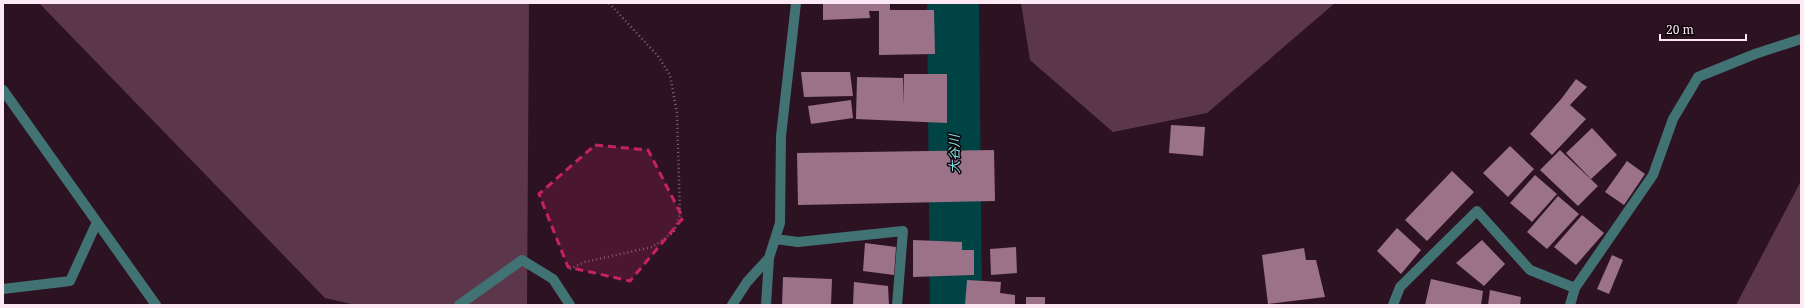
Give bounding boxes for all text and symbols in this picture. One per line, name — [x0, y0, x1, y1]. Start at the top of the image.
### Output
scale bar — [1660, 16, 1746, 42]
text: 20 m — [1666, 21, 1694, 38]
water label: 大谷川 — [945, 132, 963, 174]

